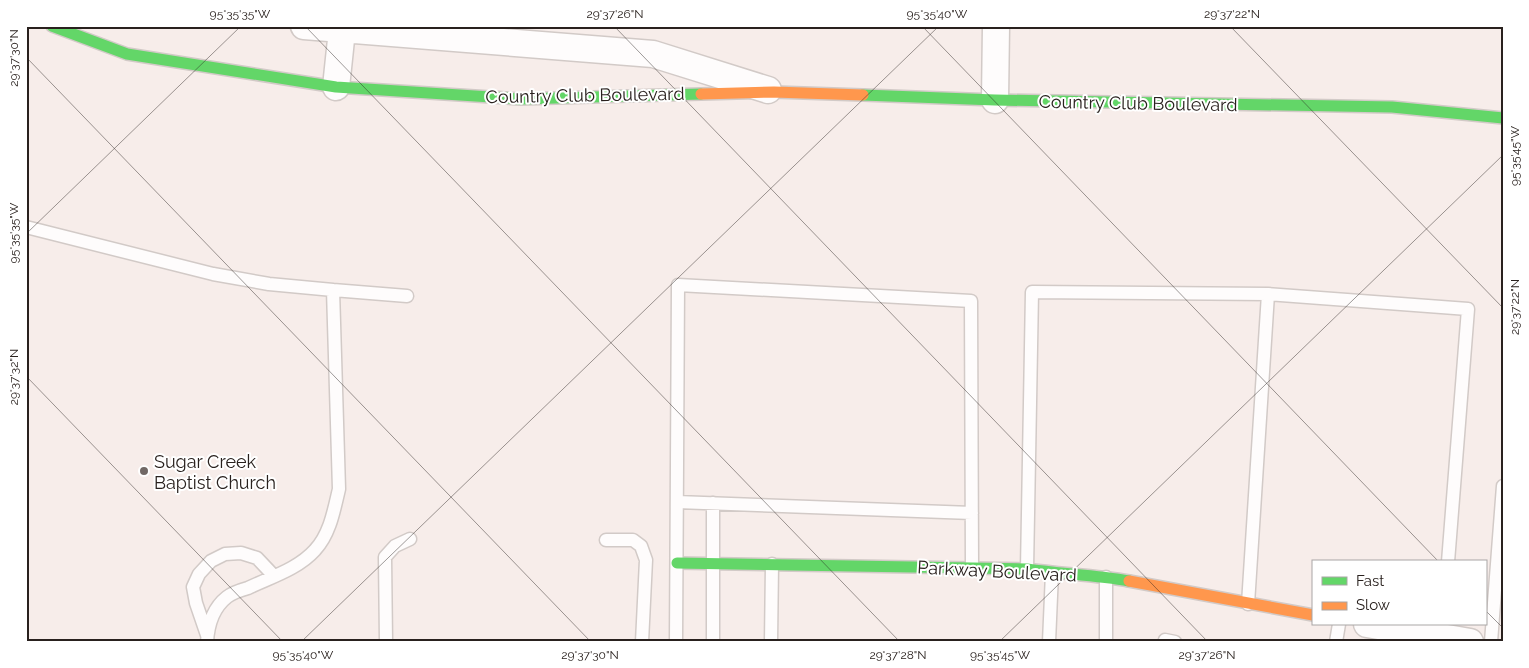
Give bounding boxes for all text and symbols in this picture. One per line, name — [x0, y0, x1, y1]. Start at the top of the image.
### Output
text: 95°35'35"W — [210, 7, 271, 21]
text: 29°37'26"N — [586, 7, 644, 21]
text: 95°35'40"W — [907, 7, 968, 21]
text: 29°37'22"N — [1204, 7, 1260, 21]
text: 29°37'30"N — [7, 29, 21, 87]
street label: Country Club Boulevard — [485, 83, 685, 107]
street label: Country Club Boulevard — [1038, 91, 1238, 115]
text: 95°35'45"W — [1508, 126, 1522, 186]
text: 95°35'35"W — [7, 202, 21, 263]
text: 29°37'22"N — [1508, 279, 1522, 335]
text: 29°37'32"N — [7, 349, 21, 405]
place label: Sugar Creek Baptist Church — [154, 451, 276, 493]
marker: Sugar Creek Baptist Church — [138, 465, 150, 477]
street label: Parkway Boulevard — [917, 556, 1077, 586]
legend — [1312, 560, 1486, 626]
text: Fast — [1356, 572, 1384, 590]
text: Slow — [1356, 596, 1390, 614]
text: 95°35'40"W — [273, 648, 334, 662]
text: 29°37'30"N — [561, 648, 619, 662]
text: 29°37'28"N — [869, 648, 927, 662]
text: 95°35'45"W — [970, 648, 1030, 662]
text: 29°37'26"N — [1178, 648, 1236, 662]

